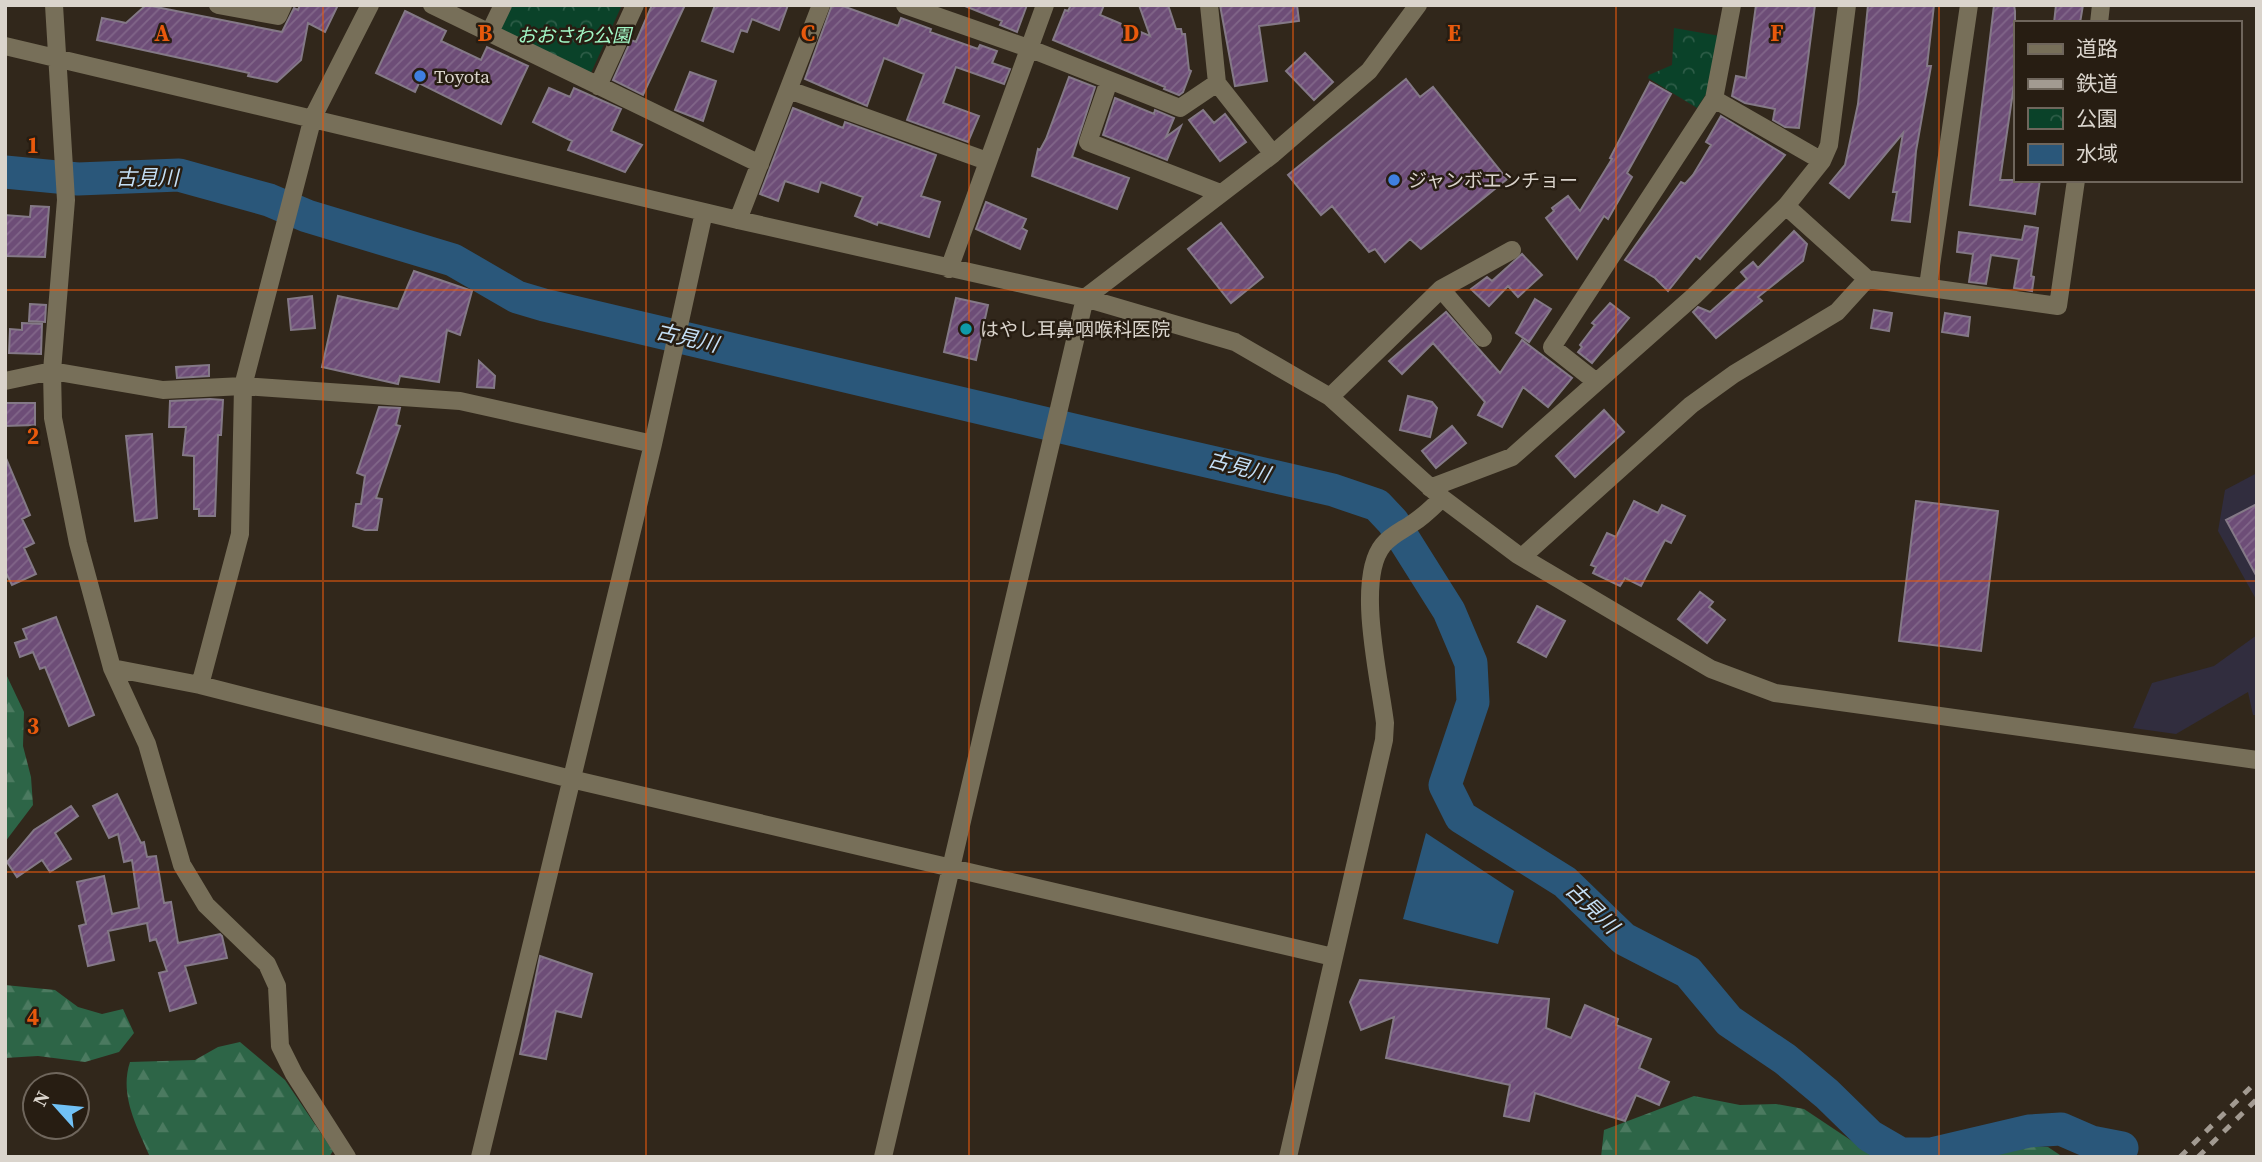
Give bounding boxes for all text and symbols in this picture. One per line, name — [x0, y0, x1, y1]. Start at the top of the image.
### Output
text: A — [154, 17, 170, 49]
text: B — [478, 17, 493, 49]
text: C — [801, 17, 815, 49]
text: D — [1123, 17, 1139, 49]
text: E — [1447, 17, 1461, 49]
text: F — [1770, 17, 1784, 49]
legend — [2014, 21, 2241, 182]
park label: おおさわ公園 — [517, 22, 634, 48]
text: 道路 — [2076, 34, 2118, 63]
place label: Toyota — [434, 63, 490, 89]
marker: Toyota — [412, 68, 428, 84]
text: 鉄道 — [2076, 69, 2118, 98]
text: 公園 — [2076, 104, 2118, 133]
text: 1 — [27, 129, 39, 161]
text: 水域 — [2076, 139, 2118, 168]
water label: 古見川 — [116, 163, 180, 192]
place label: ジャンボエンチョー — [1408, 167, 1578, 193]
marker: ジャンボエンチョー — [1386, 172, 1402, 188]
water label: 古見川 — [653, 316, 723, 359]
place label: はやし耳鼻咽喉科医院 — [980, 316, 1170, 342]
marker: はやし耳鼻咽喉科医院 — [958, 321, 974, 337]
text: 2 — [27, 420, 39, 452]
water label: 古見川 — [1205, 444, 1275, 489]
text: 3 — [27, 710, 39, 742]
water label: 古見川 — [1560, 875, 1627, 941]
text: 4 — [27, 1001, 39, 1033]
north arrow — [21, 1071, 91, 1141]
text: N — [26, 1086, 56, 1110]

